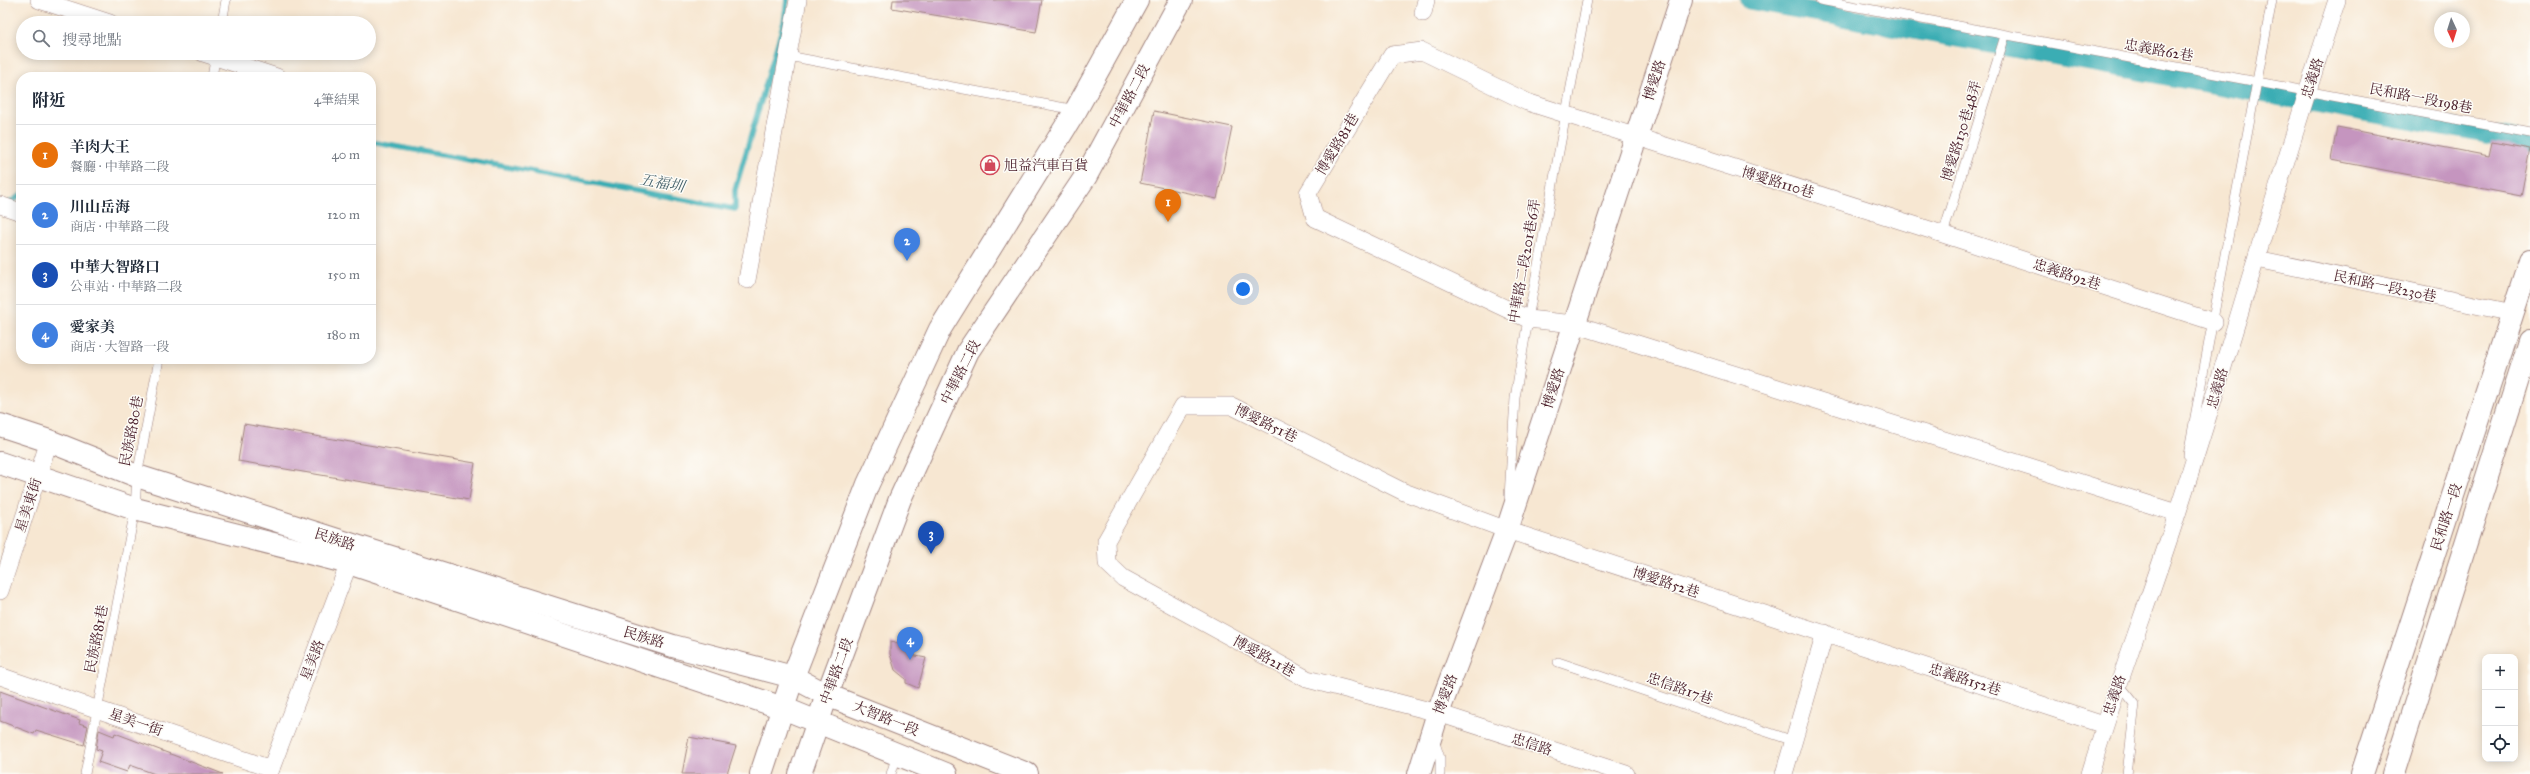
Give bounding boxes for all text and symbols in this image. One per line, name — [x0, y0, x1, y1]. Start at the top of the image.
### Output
north arrow — [2434, 12, 2470, 48]
search box — [16, 16, 376, 60]
icon: search — [30, 27, 52, 49]
text: 搜尋地點 — [62, 31, 122, 49]
street label: 忠義路62巷 — [2123, 36, 2195, 65]
street label: 忠義路 — [2298, 56, 2327, 101]
street label: 博愛路 — [1640, 58, 1669, 103]
street label: 中華路二段 — [1106, 61, 1153, 131]
street label: 博愛路130巷48弄 — [1938, 79, 1985, 184]
street label: 民和路一段198巷 — [2368, 80, 2474, 117]
text: 附近 — [32, 90, 66, 111]
text: 4筆結果 — [314, 92, 360, 108]
street label: 博愛路81巷 — [1312, 110, 1362, 178]
text: 羊肉大王 — [70, 138, 130, 156]
text: 1 — [42, 147, 48, 163]
text: 40 m — [331, 147, 360, 163]
shop icon: 旭益汽車百貨 — [979, 154, 1001, 176]
place label: 旭益汽車百貨 — [1004, 157, 1088, 174]
text: 餐廳 · 中華路二段 — [70, 159, 169, 175]
street label: 博愛路110巷 — [1739, 163, 1816, 202]
water label: 五福圳 — [638, 170, 689, 196]
pin: 1 — [1155, 189, 1181, 222]
text: 川山岳海 — [70, 198, 130, 216]
street label: 中華路二段201巷6弄 — [1505, 198, 1544, 324]
text: 2 — [42, 207, 48, 223]
text: 120 m — [327, 207, 360, 223]
text: 商店 · 中華路二段 — [70, 219, 169, 235]
pin: 2 — [894, 228, 920, 261]
street label: 忠義路92巷 — [2031, 256, 2103, 293]
text: 中華大智路口 — [70, 258, 160, 276]
text: 3 — [42, 267, 48, 283]
text: 150 m — [328, 267, 360, 283]
street label: 民和路一段230巷 — [2332, 267, 2438, 306]
text: 公車站 · 中華路二段 — [70, 279, 182, 295]
your location — [1233, 279, 1253, 299]
text: 愛家美 — [70, 318, 115, 336]
text: 4 — [41, 327, 49, 343]
text: 180 m — [327, 327, 360, 343]
street label: 中華路二段 — [937, 337, 984, 407]
text: 商店 · 大智路一段 — [70, 339, 169, 355]
street label: 博愛路 — [1539, 366, 1568, 411]
street label: 忠義路 — [2203, 366, 2232, 411]
street label: 民族路80巷 — [116, 394, 147, 468]
street label: 博愛路51巷 — [1231, 401, 1300, 446]
street label: 星美東街 — [12, 476, 45, 534]
street label: 民和路一段 — [2428, 481, 2465, 553]
pin: 3 — [918, 521, 944, 554]
street label: 民族路 — [312, 525, 357, 554]
street label: 博愛路52巷 — [1630, 564, 1701, 601]
street label: 民族路81巷 — [82, 604, 111, 675]
street label: 民族路 — [621, 623, 666, 652]
pin: 4 — [897, 627, 923, 660]
street label: 博愛路21巷 — [1230, 632, 1298, 680]
street label: 中華路二段 — [817, 635, 856, 707]
street label: 星美路 — [297, 638, 328, 683]
map controls — [2482, 654, 2518, 762]
button: + — [2482, 654, 2518, 690]
street label: 忠義路152巷 — [1927, 660, 2003, 699]
street label: 忠信路17巷 — [1644, 669, 1715, 708]
street label: 博愛路 — [1430, 672, 1461, 717]
street label: 忠義路 — [2100, 673, 2129, 718]
button: − — [2482, 690, 2518, 726]
street label: 大智路一段 — [850, 697, 921, 739]
street label: 星美一街 — [107, 705, 165, 740]
button: locate — [2482, 726, 2518, 762]
street label: 忠信路 — [1509, 730, 1554, 759]

